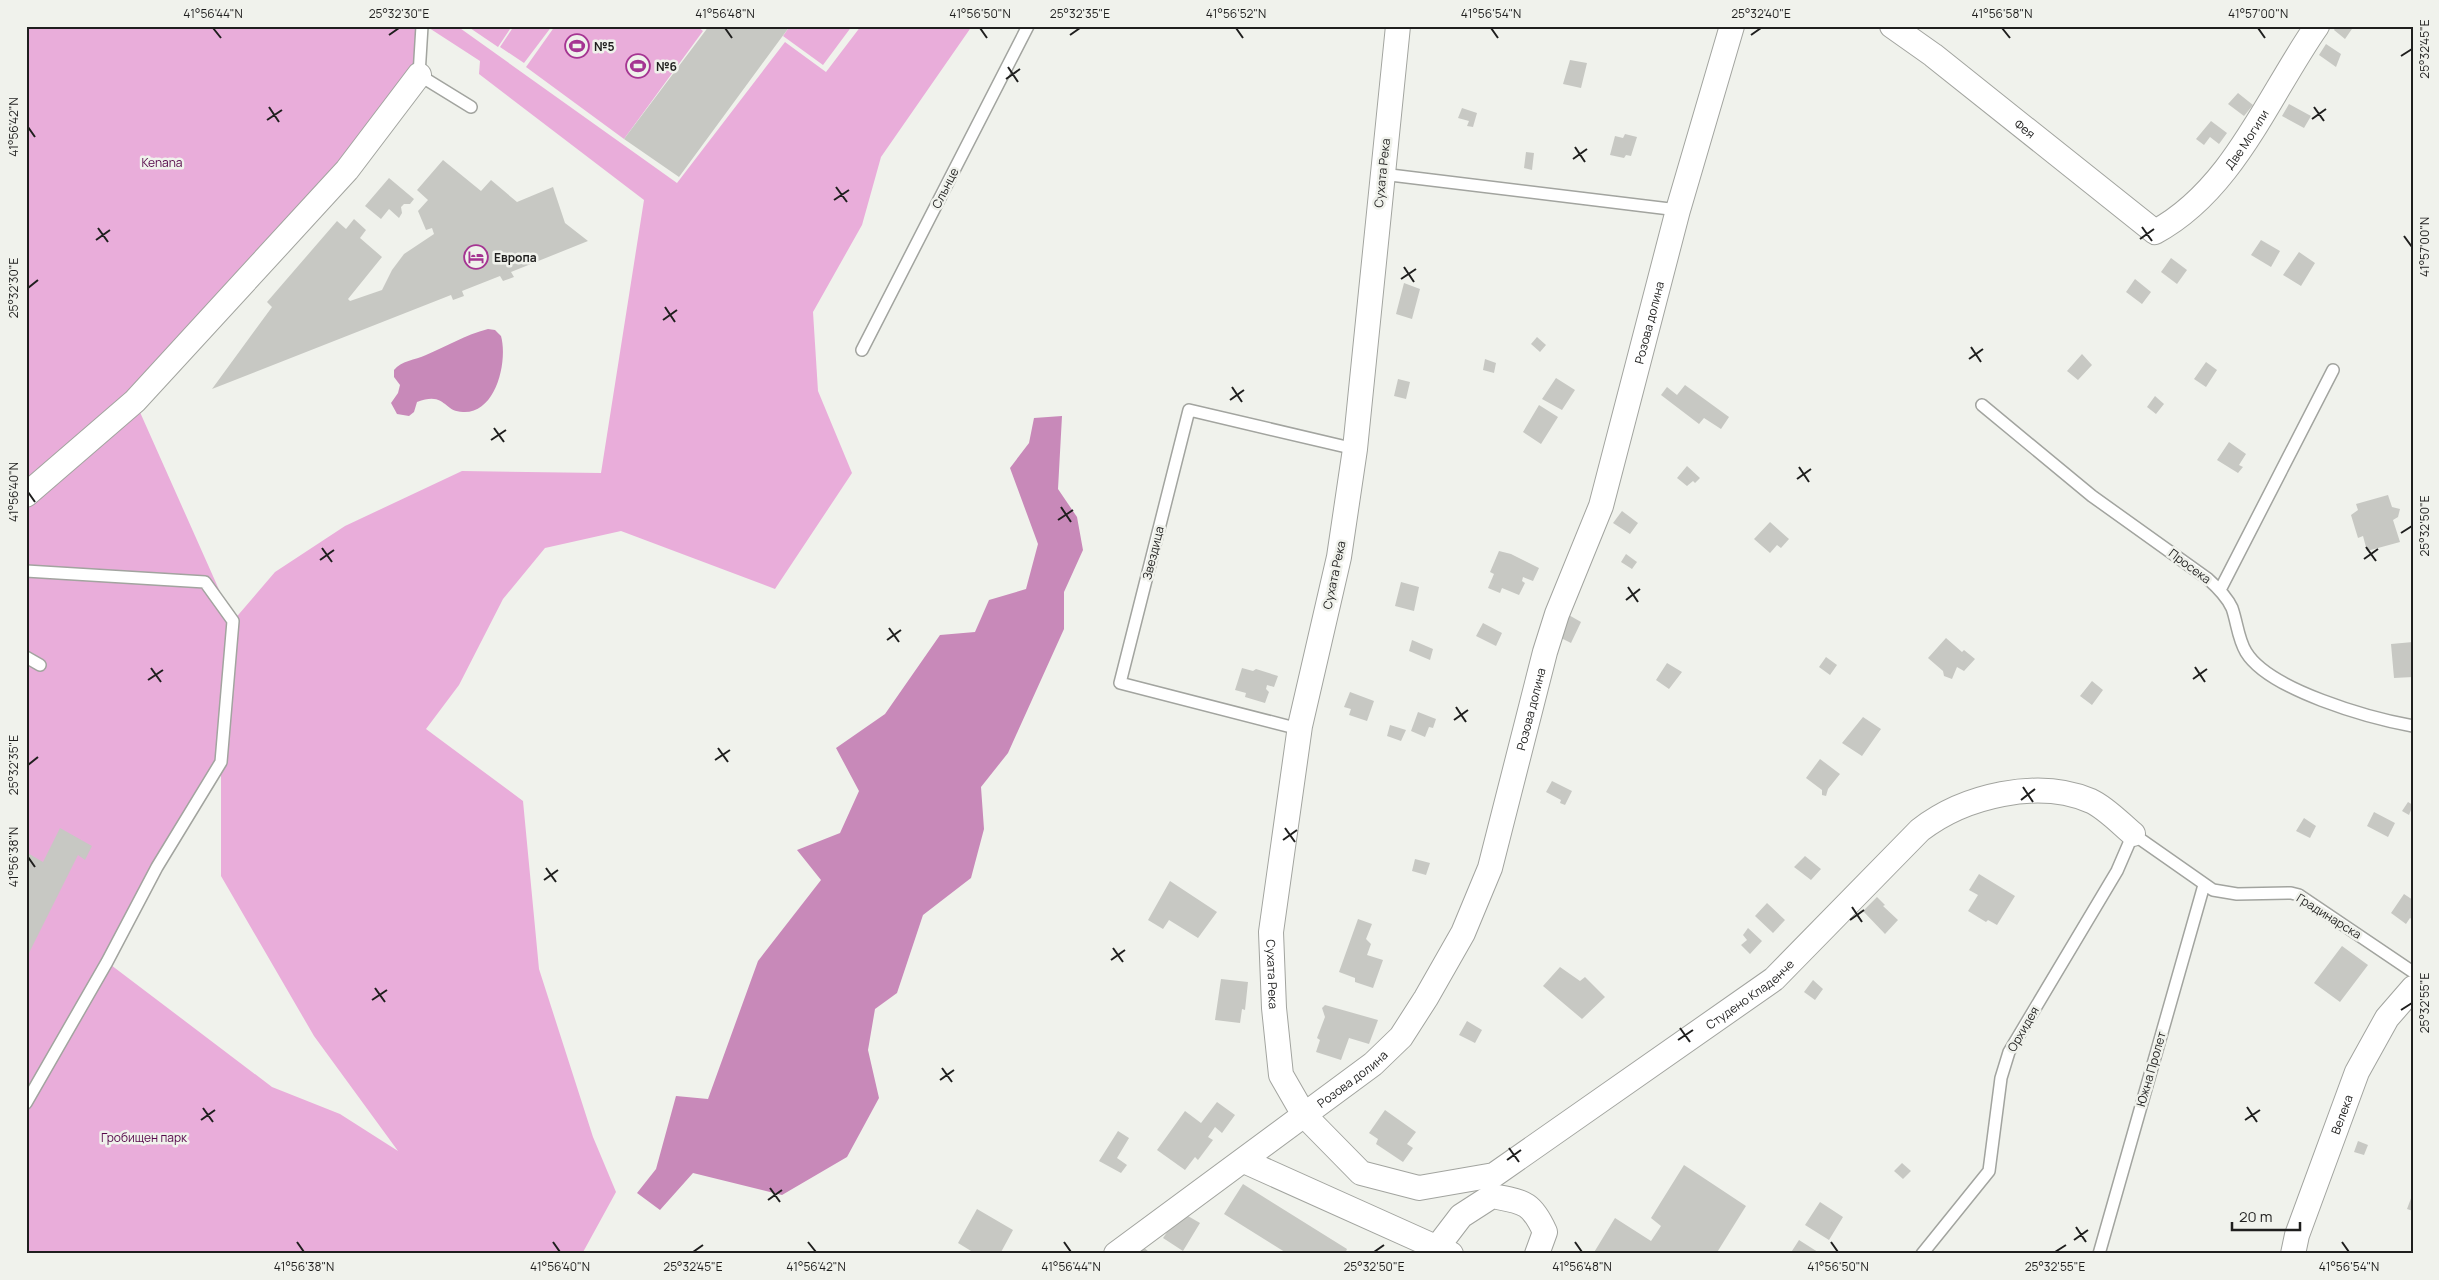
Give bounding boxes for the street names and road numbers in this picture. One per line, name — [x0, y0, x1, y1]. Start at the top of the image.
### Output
street label: Две Могили — [2221, 106, 2272, 172]
street label: Фея — [2011, 115, 2039, 142]
street label: Сухата Река — [1370, 138, 1394, 208]
street label: Слънце — [928, 165, 962, 211]
street label: Розова долина — [1630, 279, 1668, 366]
street label: Звездица — [1138, 524, 1168, 582]
street label: Сухата Река — [1318, 539, 1350, 611]
street label: Просека — [2165, 545, 2215, 587]
street label: Розова долина — [1512, 666, 1549, 752]
street label: Градинарска — [2293, 889, 2365, 943]
street label: Сухата Река — [1263, 939, 1283, 1009]
street label: Студено Кладенче — [1702, 955, 1797, 1033]
street label: Орхидея — [2003, 1003, 2043, 1055]
street label: Южна Пролет — [2132, 1029, 2170, 1109]
street label: Розова долина — [1313, 1046, 1391, 1111]
street label: Велека — [2326, 1092, 2356, 1136]

